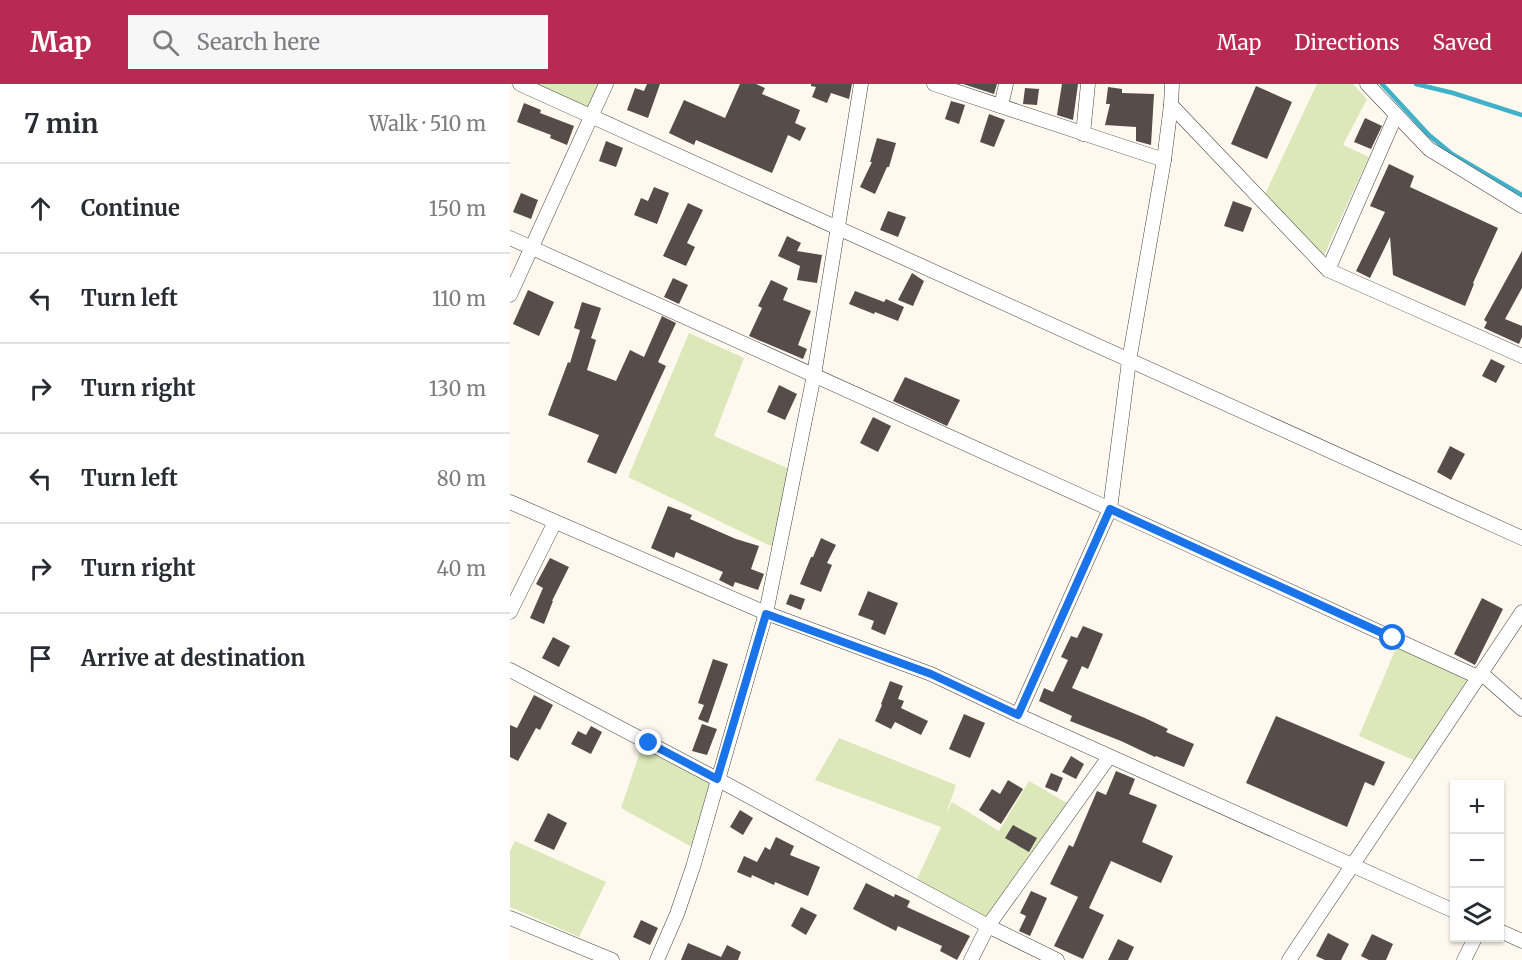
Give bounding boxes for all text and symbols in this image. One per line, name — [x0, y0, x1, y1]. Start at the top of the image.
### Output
search box — [128, 15, 548, 69]
text: Map — [30, 24, 92, 60]
icon: search — [149, 26, 182, 59]
text: Search here — [197, 28, 320, 56]
text: Map — [1217, 29, 1261, 56]
text: Directions — [1294, 29, 1399, 56]
text: Saved — [1432, 29, 1492, 56]
text: 7 min — [24, 107, 98, 140]
text: Walk · 510 m — [369, 111, 486, 136]
icon: ahead — [24, 192, 57, 225]
text: Continue — [81, 194, 180, 222]
text: 150 m — [429, 196, 486, 221]
icon: left — [24, 282, 57, 315]
text: Turn left — [81, 284, 178, 312]
text: 110 m — [432, 286, 486, 311]
icon: right — [24, 372, 57, 405]
text: Turn right — [81, 374, 195, 402]
text: 130 m — [429, 376, 486, 401]
icon: left — [24, 462, 57, 495]
text: Turn left — [81, 464, 178, 492]
text: 80 m — [437, 466, 486, 491]
icon: right — [24, 552, 57, 585]
text: Turn right — [81, 554, 195, 582]
text: 40 m — [436, 556, 486, 581]
route start — [1379, 624, 1405, 650]
icon: arrive — [24, 642, 57, 675]
text: Arrive at destination — [81, 644, 305, 672]
route end — [635, 729, 661, 755]
map controls — [1450, 780, 1504, 942]
button: + — [1450, 780, 1504, 834]
button: − — [1450, 834, 1504, 888]
button: layers — [1450, 888, 1504, 942]

